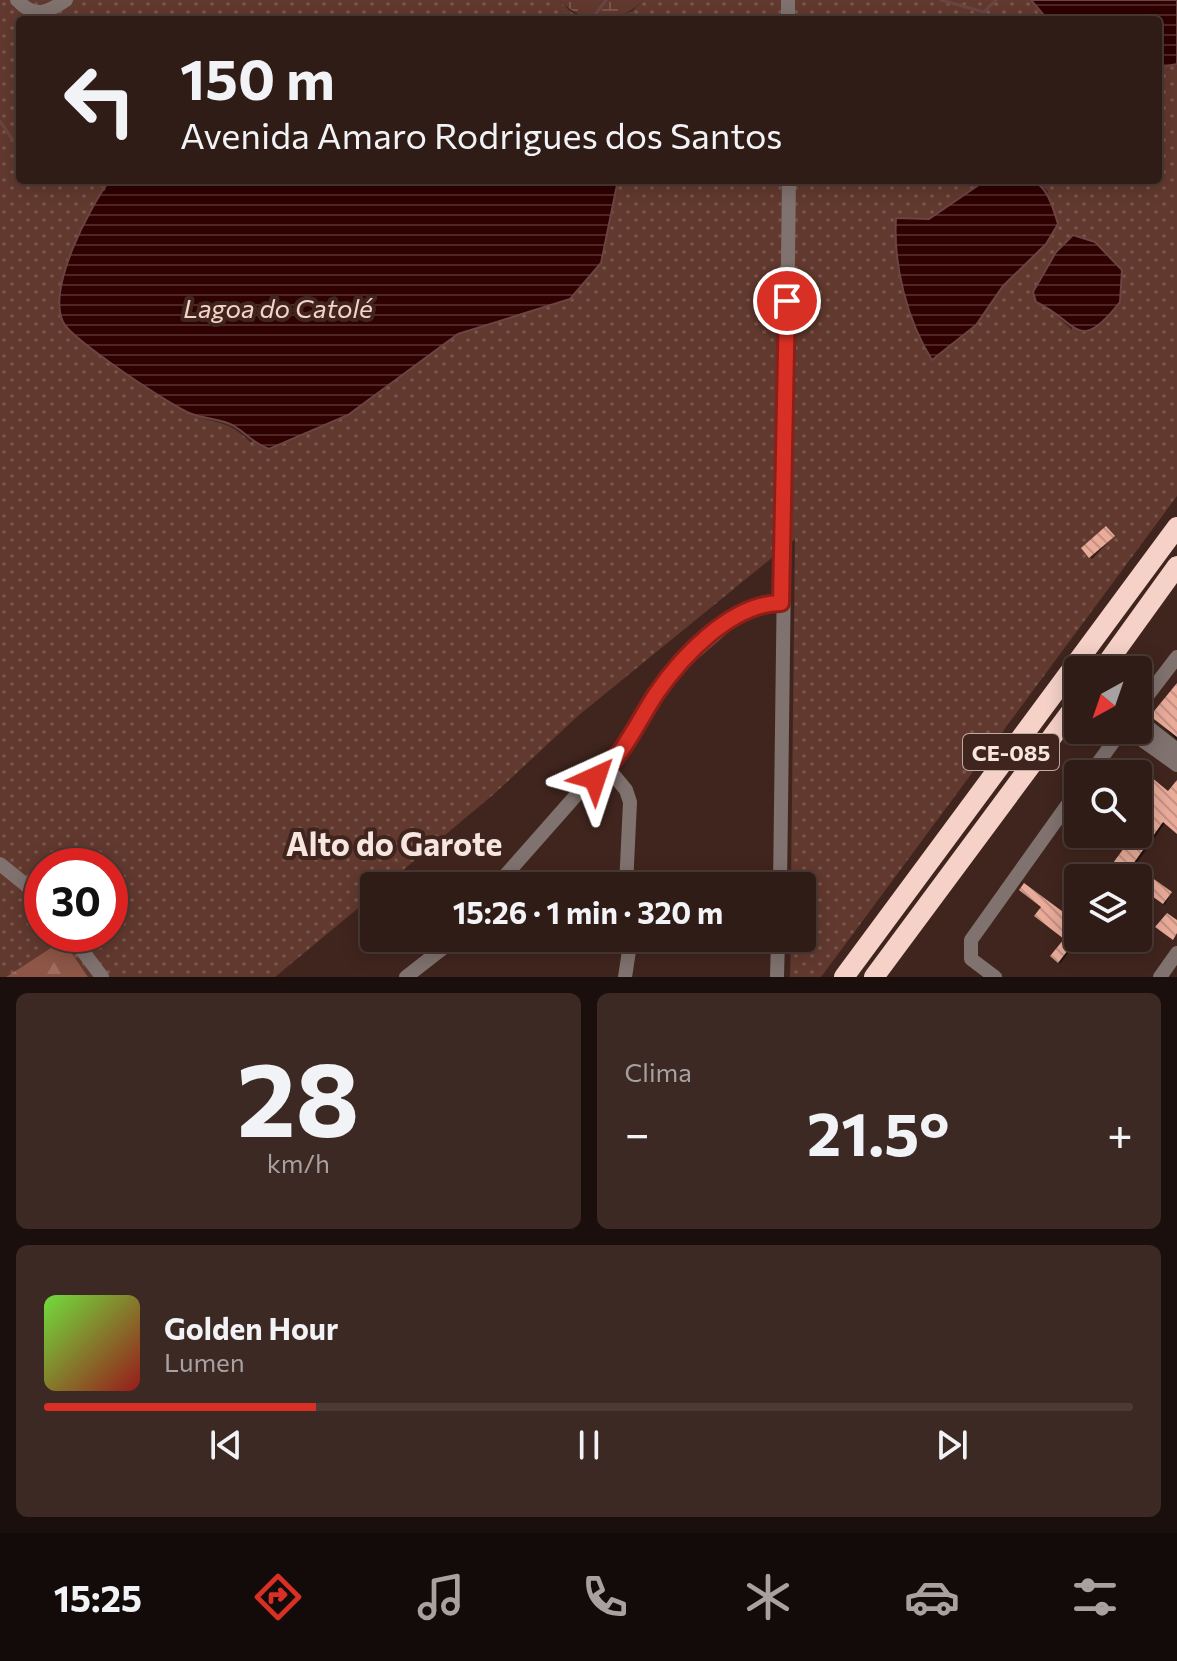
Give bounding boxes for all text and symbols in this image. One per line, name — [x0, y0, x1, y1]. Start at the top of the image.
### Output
text: 150 m — [180, 43, 335, 112]
icon: left — [48, 48, 152, 152]
text: Avenida Amaro Rodrigues dos Santos — [180, 112, 783, 156]
pin — [753, 267, 821, 335]
icon: arrive — [765, 279, 809, 323]
water label: Lagoa do Catolé — [183, 292, 374, 323]
north arrow — [1064, 656, 1152, 744]
map controls — [1064, 656, 1152, 952]
road number: CE-085 — [963, 734, 1059, 770]
position arrow — [553, 736, 637, 820]
button: search — [1064, 760, 1152, 848]
district label: Alto do Garote — [286, 823, 502, 863]
speed limit sign: 30 — [24, 848, 128, 952]
button: layers — [1064, 864, 1152, 952]
text: 15:26 · 1 min · 320 m — [453, 893, 723, 930]
text: 28 — [237, 1031, 360, 1158]
text: Clima — [625, 1056, 692, 1087]
text: 21.5° — [807, 1095, 950, 1168]
text: − — [625, 1105, 650, 1159]
text: + — [1107, 1105, 1133, 1159]
text: km/h — [267, 1147, 330, 1178]
text: Golden Hour — [164, 1309, 338, 1346]
text: Lumen — [164, 1346, 245, 1377]
icon: previous — [204, 1423, 248, 1467]
icon: pause — [567, 1423, 611, 1467]
icon: next — [930, 1423, 974, 1467]
icon: directions — [250, 1569, 306, 1625]
icon: music — [413, 1569, 469, 1625]
icon: phone — [577, 1569, 633, 1625]
icon: climate — [740, 1569, 796, 1625]
icon: car — [904, 1569, 960, 1625]
icon: filters — [1067, 1569, 1123, 1625]
text: 15:25 — [54, 1575, 142, 1619]

